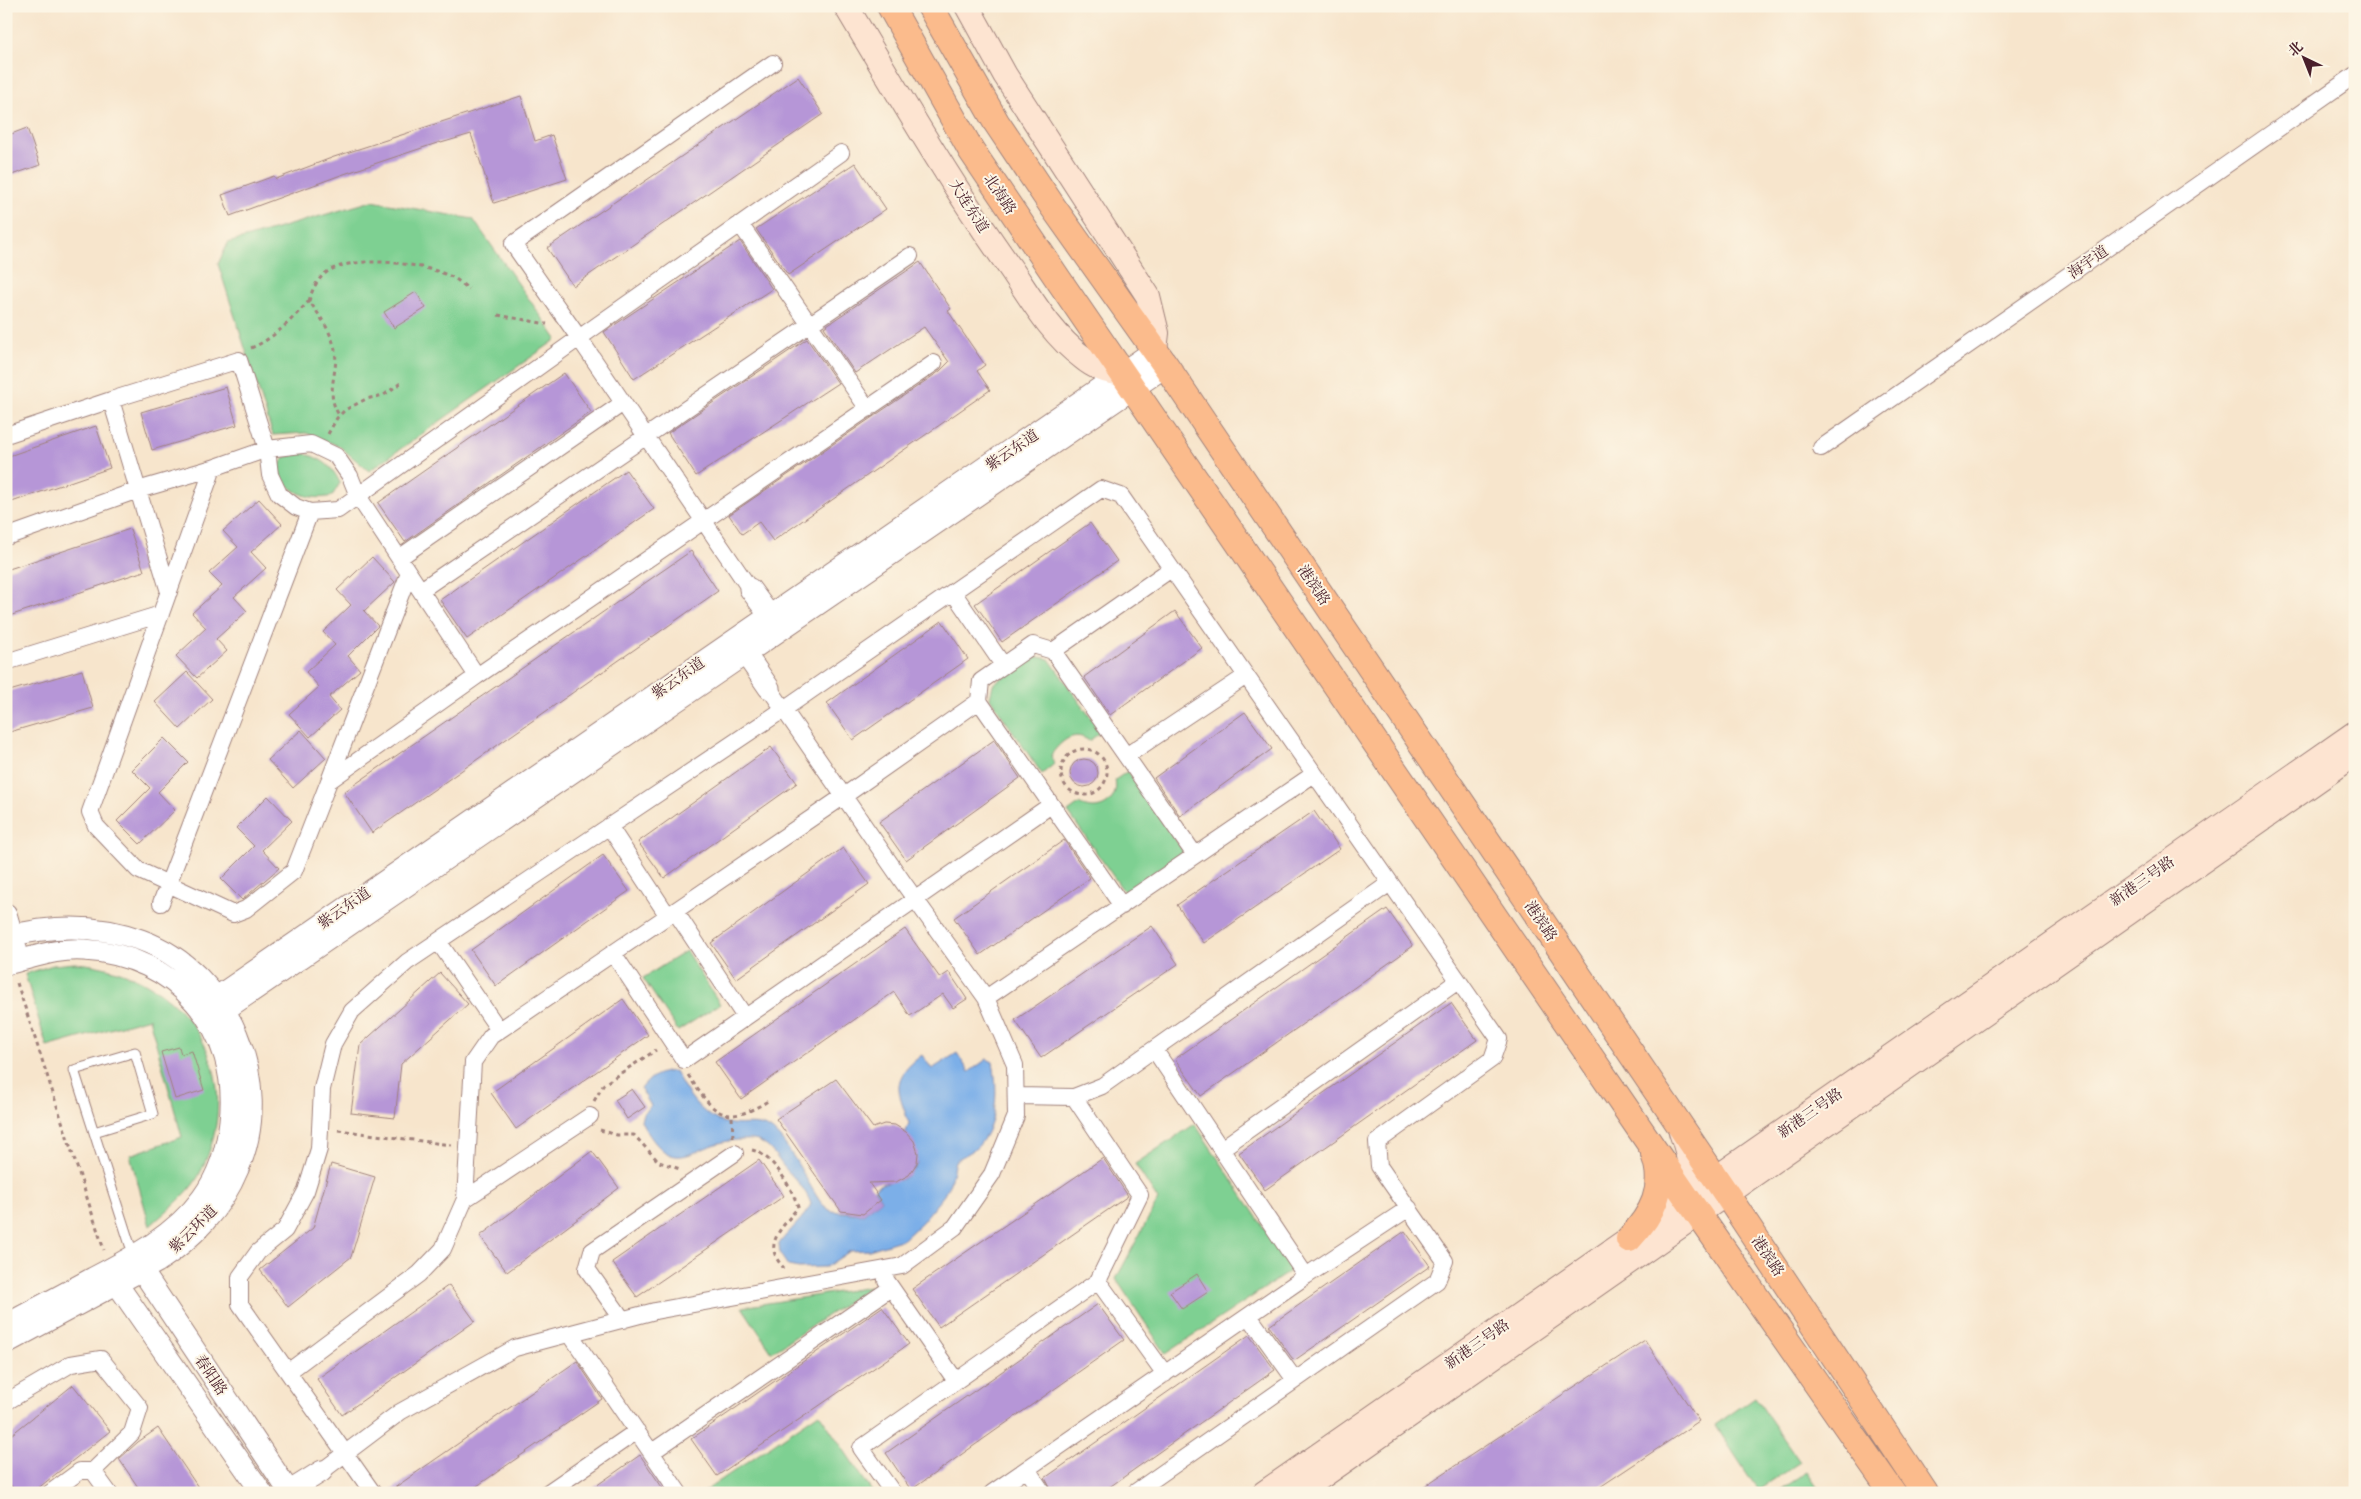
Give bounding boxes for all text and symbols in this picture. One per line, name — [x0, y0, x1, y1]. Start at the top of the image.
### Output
north arrow — [2278, 32, 2328, 82]
text: 北 — [2283, 36, 2307, 61]
street label: 北海路 — [979, 169, 1022, 218]
street label: 大连东道 — [945, 175, 994, 237]
street label: 海宇道 — [2063, 240, 2112, 283]
street label: 紫云东道 — [981, 424, 1042, 475]
street label: 港滨路 — [1293, 560, 1336, 609]
street label: 紫云东道 — [647, 652, 708, 703]
street label: 新港三号路 — [2105, 850, 2178, 911]
street label: 紫云东道 — [313, 882, 374, 933]
street label: 港滨路 — [1520, 896, 1563, 945]
street label: 新港三号路 — [1773, 1082, 1846, 1143]
street label: 紫云环道 — [164, 1200, 221, 1257]
street label: 港滨路 — [1747, 1231, 1790, 1280]
street label: 新港三号路 — [1440, 1313, 1513, 1374]
street label: 春阳路 — [190, 1350, 233, 1399]

